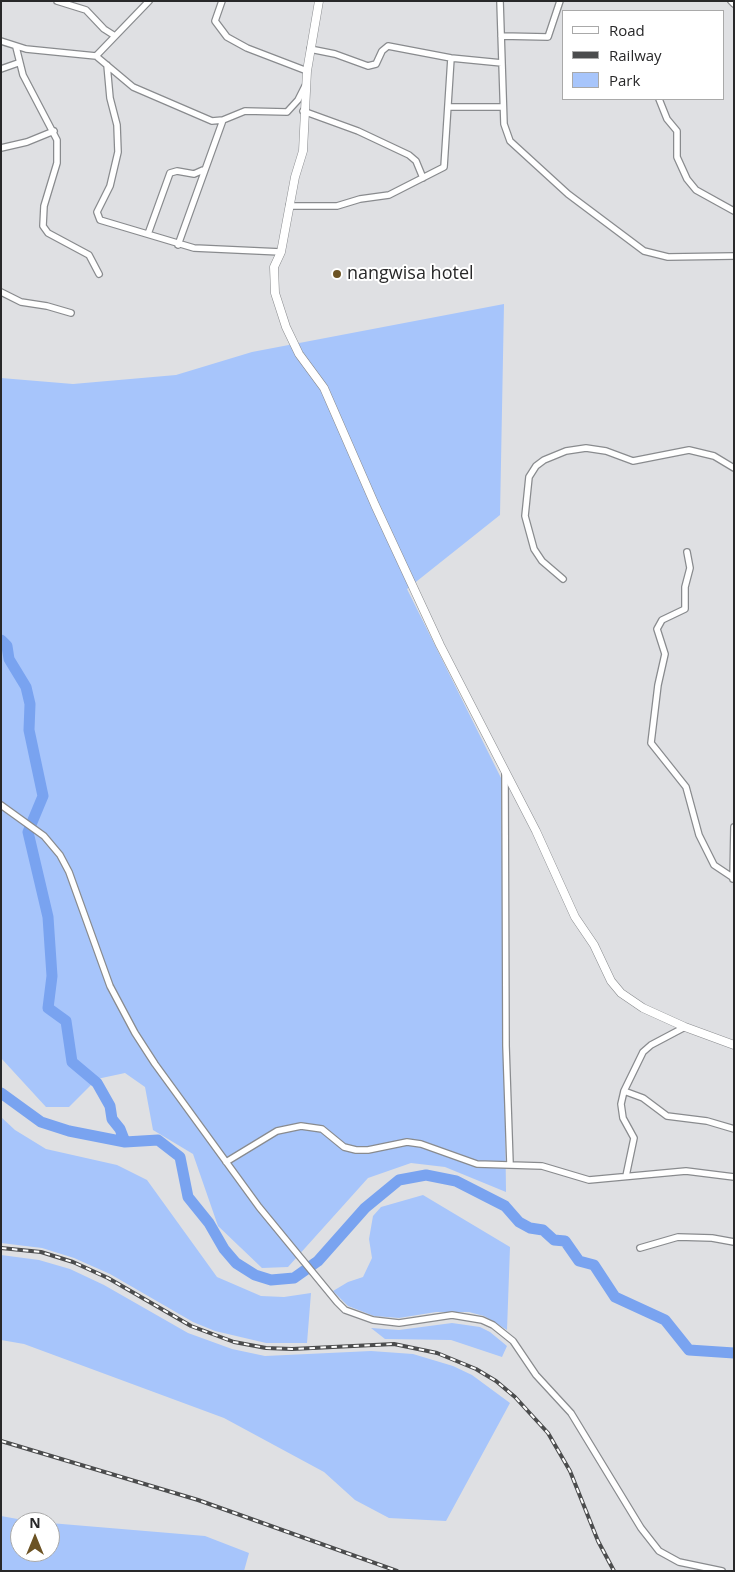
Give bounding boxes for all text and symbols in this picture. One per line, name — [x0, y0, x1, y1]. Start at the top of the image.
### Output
legend — [562, 10, 725, 100]
text: Road — [609, 20, 645, 40]
text: Railway — [609, 45, 662, 65]
text: Park — [609, 70, 640, 90]
place label: nangwisa hotel — [347, 263, 474, 285]
marker: nangwisa hotel — [331, 268, 343, 280]
north arrow — [10, 1512, 60, 1562]
text: N — [29, 1513, 41, 1532]

